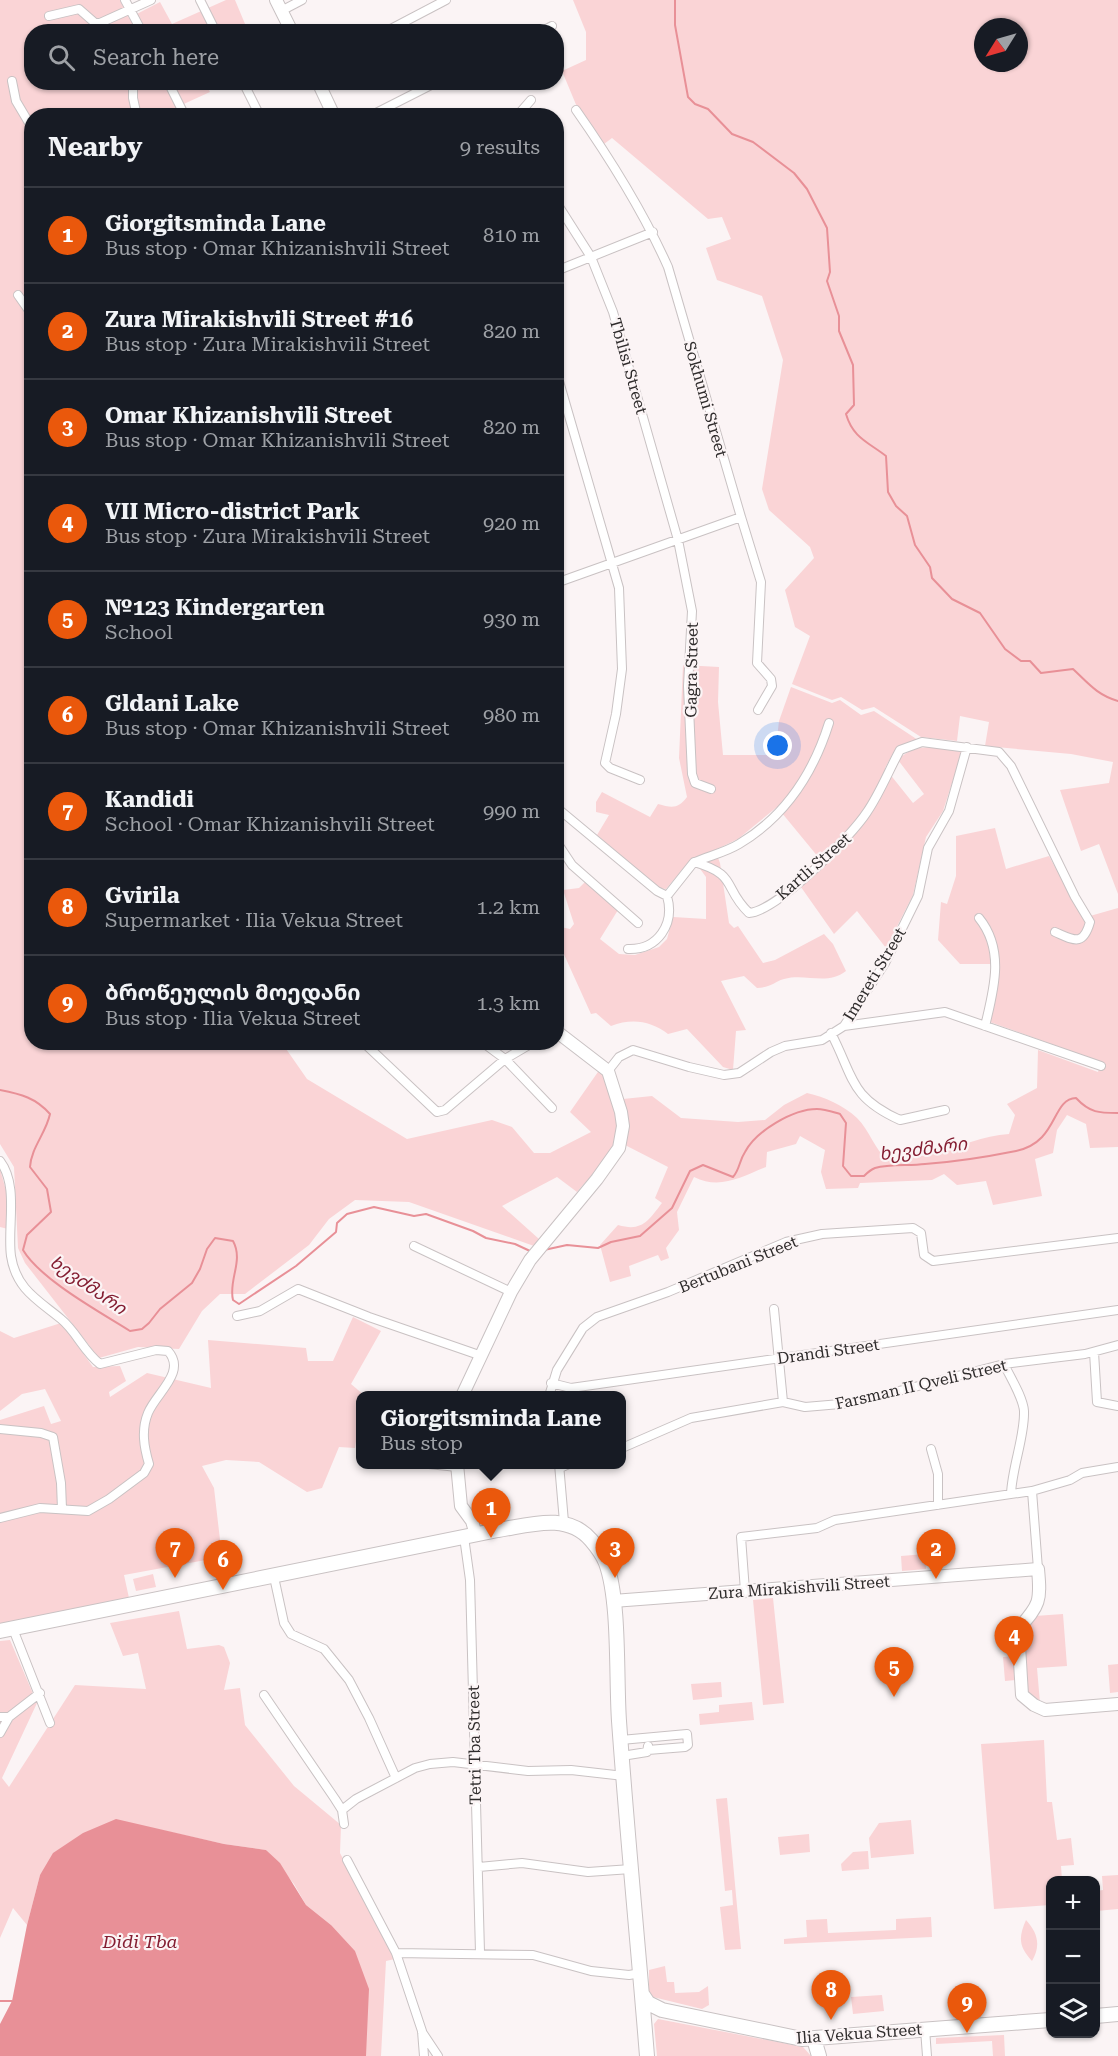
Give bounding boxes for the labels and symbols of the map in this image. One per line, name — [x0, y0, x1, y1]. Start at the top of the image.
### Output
north arrow — [974, 18, 1028, 72]
street label: Tbilisi Street — [606, 316, 651, 416]
street label: Sokhumi Street — [680, 339, 731, 459]
street label: Gagra Street — [681, 622, 702, 718]
your location — [763, 731, 792, 760]
street label: Kartli Street — [772, 829, 855, 904]
street label: Imereti Street — [839, 924, 910, 1024]
water label: ხევძმარი — [878, 1133, 969, 1165]
street label: Bertubani Street — [676, 1232, 800, 1297]
water label: ხევძმარი — [46, 1251, 131, 1320]
street label: Drandi Street — [776, 1335, 880, 1368]
street label: Farsman II Qveli Street — [833, 1355, 1009, 1414]
pin: 1 — [472, 1488, 510, 1538]
pin: 7 — [156, 1528, 195, 1578]
pin: 3 — [596, 1528, 634, 1578]
pin: 2 — [916, 1530, 956, 1579]
pin: 6 — [204, 1540, 242, 1590]
street label: Zura Mirakishvili Street — [708, 1572, 890, 1603]
pin: 4 — [994, 1616, 1034, 1666]
pin: 5 — [874, 1648, 914, 1697]
street label: Tetri Tba Street — [464, 1685, 485, 1805]
water label: Didi Tba — [102, 1931, 178, 1952]
pin: 8 — [812, 1970, 850, 2020]
pin: 9 — [948, 1984, 986, 2033]
street label: Ilia Vekua Street — [795, 2020, 923, 2047]

